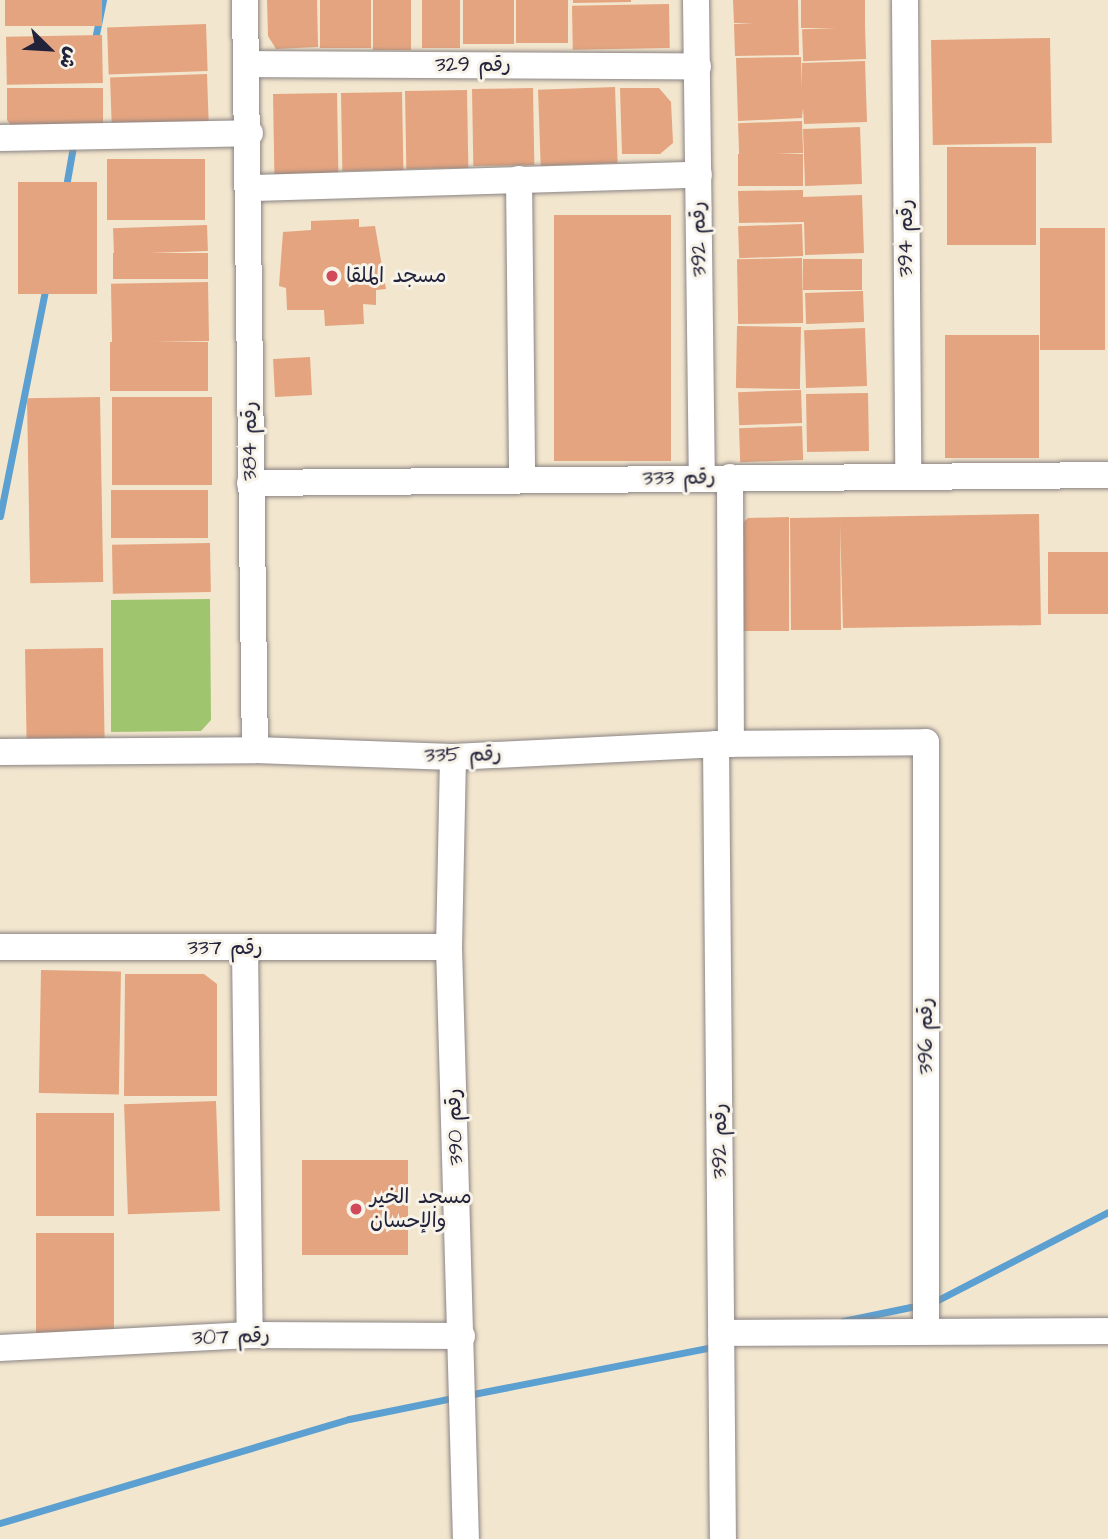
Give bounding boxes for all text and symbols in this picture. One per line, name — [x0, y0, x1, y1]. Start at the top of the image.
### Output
north arrow — [14, 14, 84, 84]
text: ش — [52, 43, 85, 73]
street label: رقم 329 — [435, 52, 511, 78]
street label: رقم 394 — [893, 199, 919, 277]
street label: رقم 392 — [686, 201, 712, 277]
place label: مسجد الملقا — [346, 263, 447, 289]
marker: مسجد الملقا — [324, 268, 340, 284]
street label: رقم 384 — [237, 401, 263, 481]
street label: رقم 333 — [642, 465, 716, 491]
street label: رقم 335 — [424, 742, 502, 768]
street label: رقم 337 — [187, 935, 263, 961]
street label: رقم 396 — [913, 998, 939, 1074]
street label: رقم 390 — [441, 1088, 469, 1166]
street label: رقم 392 — [707, 1103, 733, 1179]
place label: مسجد الخير والإحسان — [370, 1184, 472, 1234]
marker: مسجد الخير والإحسان — [348, 1201, 364, 1217]
street label: رقم 307 — [192, 1323, 270, 1351]

